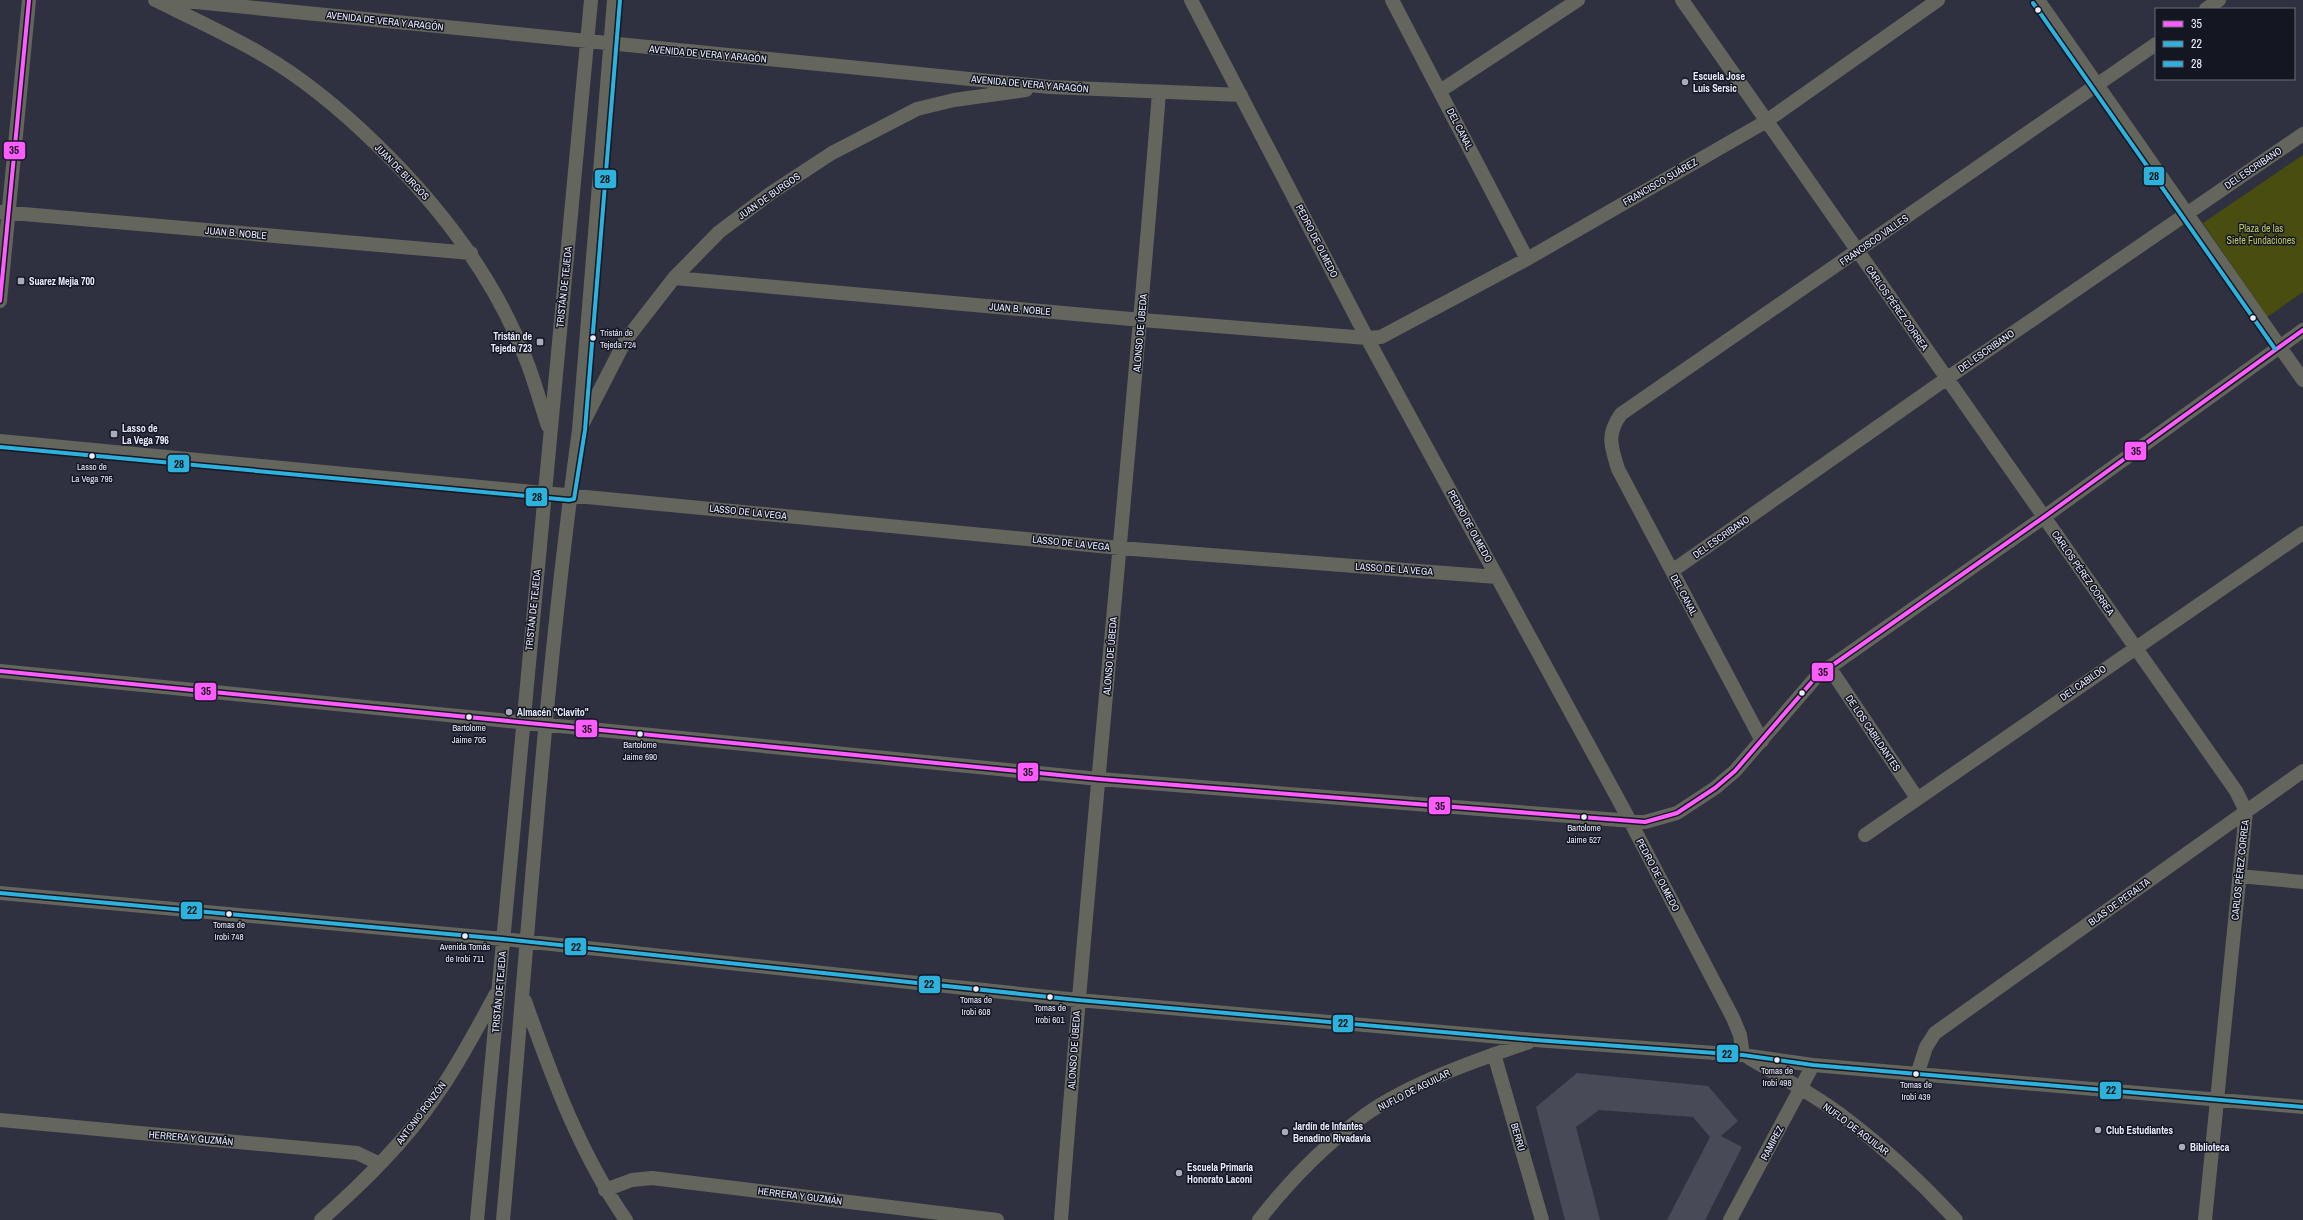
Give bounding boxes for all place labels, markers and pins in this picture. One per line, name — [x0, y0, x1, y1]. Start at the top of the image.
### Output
unlabelled marker — [2033, 5, 2043, 15]
place label: Escuela Jose Luis Sersic — [1693, 70, 1745, 95]
marker: Escuela Jose Luis Sersic — [1680, 77, 1690, 87]
place label: Suarez Mejia 700 — [29, 275, 95, 288]
marker: Suarez Mejia 700 — [16, 276, 26, 286]
unlabelled marker — [2248, 313, 2258, 323]
place label: Tristán de Tejeda 724 — [600, 327, 636, 351]
place label: Tristán de Tejeda 723 — [491, 330, 532, 355]
marker: Tristán de Tejeda 724 — [588, 333, 598, 343]
marker: Tristán de Tejeda 723 — [535, 337, 545, 347]
place label: Lasso de La Vega 796 — [122, 422, 169, 447]
marker: Lasso de La Vega 796 — [109, 429, 119, 439]
marker: Lasso de La Vega 795 — [87, 451, 97, 461]
place label: Lasso de La Vega 795 — [71, 461, 113, 485]
unlabelled marker — [1797, 688, 1807, 698]
place label: Almacén "Clavito" — [517, 706, 589, 719]
marker: Almacén "Clavito" — [504, 707, 514, 717]
marker: Bartolome Jaime 705 — [464, 712, 474, 722]
place label: Bartolome Jaime 705 — [452, 722, 486, 746]
marker: Bartolome Jaime 690 — [635, 729, 645, 739]
place label: Bartolome Jaime 690 — [623, 739, 657, 763]
marker: Bartolome Jaime 527 — [1579, 812, 1589, 822]
place label: Bartolome Jaime 527 — [1567, 822, 1601, 846]
marker: Tomas de Irobi 748 — [224, 909, 234, 919]
place label: Tomas de Irobi 748 — [213, 919, 245, 943]
marker: Avenida Tomás de Irobi 711 — [460, 931, 470, 941]
place label: Avenida Tomás de Irobi 711 — [439, 941, 491, 965]
marker: Tomas de Irobi 608 — [971, 984, 981, 994]
marker: Tomas de Irobi 601 — [1045, 992, 1055, 1002]
place label: Tomas de Irobi 608 — [960, 994, 992, 1018]
place label: Tomas de Irobi 601 — [1034, 1002, 1066, 1026]
marker: Tomas de Irobi 498 — [1772, 1055, 1782, 1065]
place label: Tomas de Irobi 498 — [1761, 1065, 1793, 1089]
marker: Tomas de Irobi 439 — [1911, 1069, 1921, 1079]
place label: Tomas de Irobi 439 — [1900, 1079, 1932, 1103]
place label: Jardín de Infantes Benadino Rivadavia — [1293, 1120, 1371, 1145]
place label: Club Estudiantes — [2106, 1124, 2173, 1137]
marker: Club Estudiantes — [2093, 1125, 2103, 1135]
marker: Jardín de Infantes Benadino Rivadavia — [1280, 1127, 1290, 1137]
place label: Biblioteca — [2190, 1141, 2230, 1154]
marker: Biblioteca — [2177, 1142, 2187, 1152]
place label: Escuela Primaria Honorato Laconi — [1187, 1161, 1254, 1186]
marker: Escuela Primaria Honorato Laconi — [1174, 1168, 1184, 1178]

